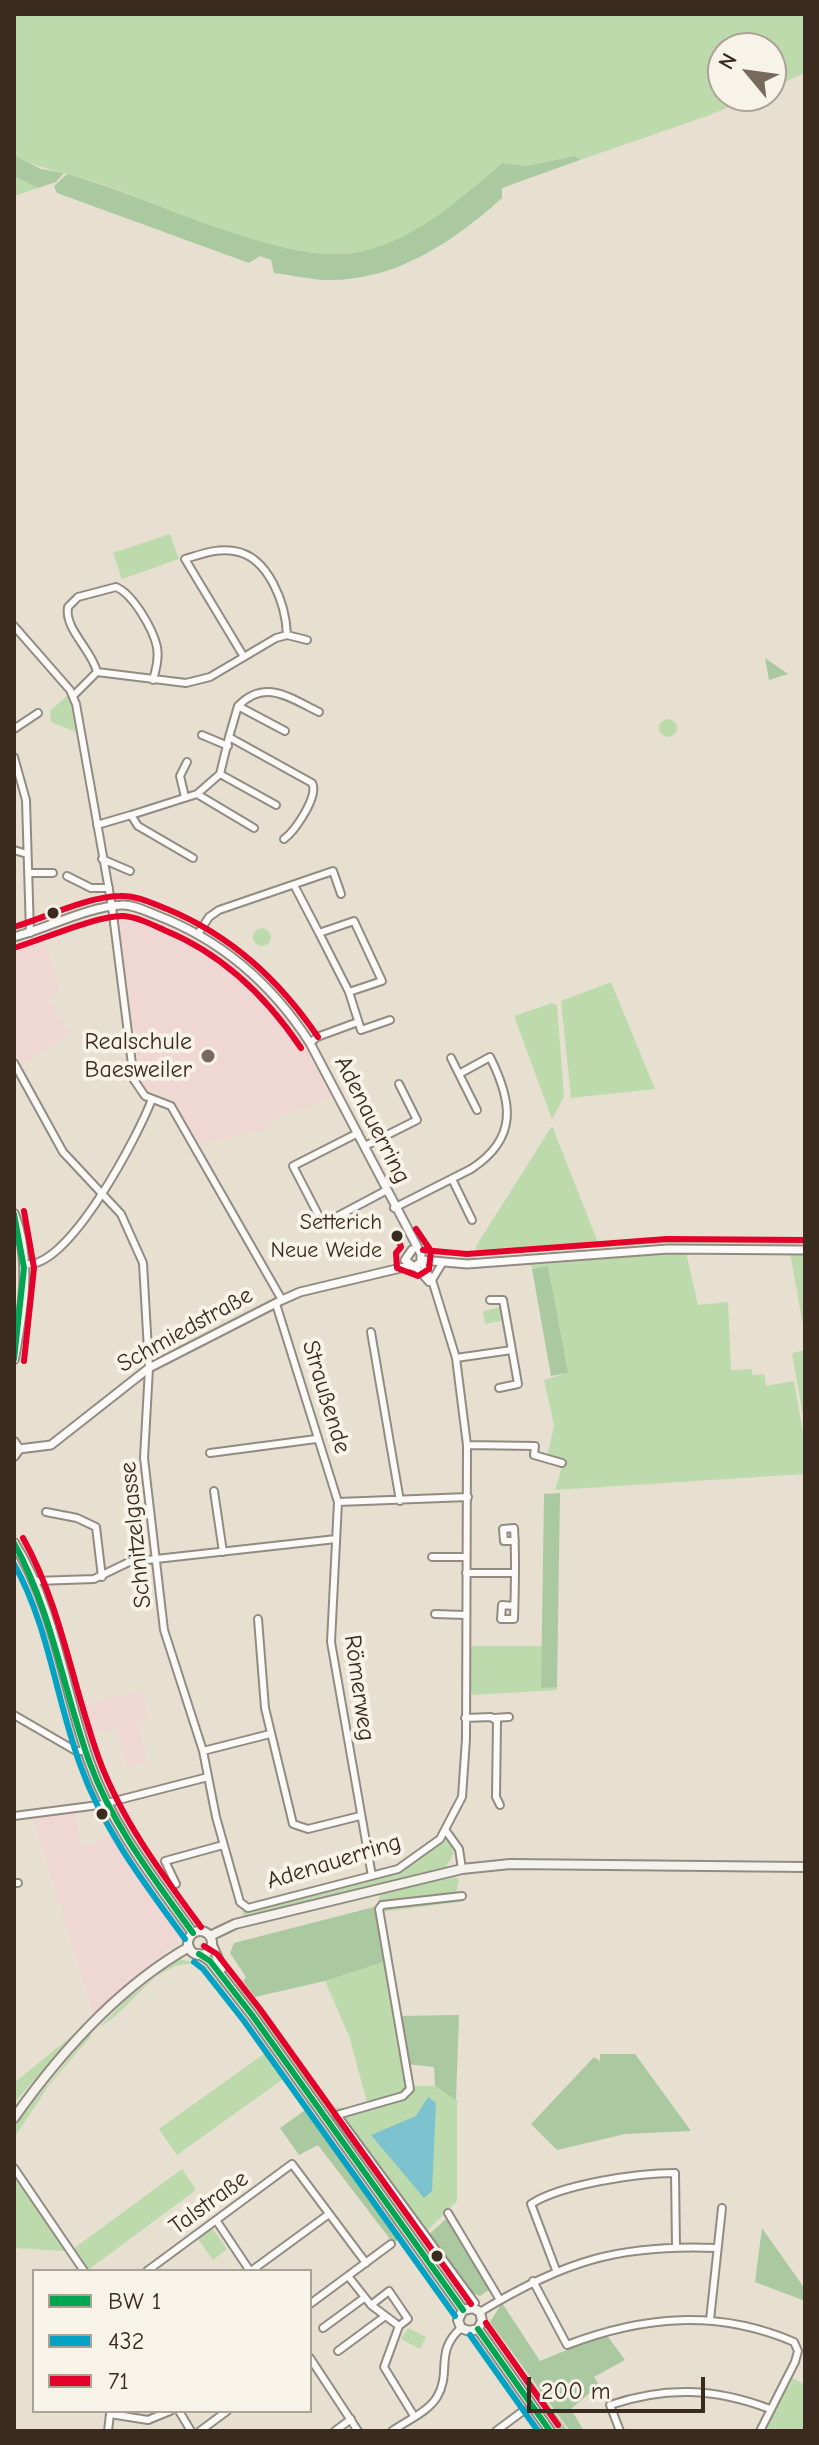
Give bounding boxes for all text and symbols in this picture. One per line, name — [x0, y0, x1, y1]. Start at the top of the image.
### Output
north arrow — [707, 32, 787, 112]
text: N — [713, 49, 743, 74]
unlabelled marker — [45, 905, 61, 921]
place label: Realschule Baesweiler — [84, 1028, 192, 1084]
marker: Realschule Baesweiler — [199, 1047, 217, 1065]
street label: Adenauerring — [328, 1051, 416, 1189]
place label: Setterich Neue Weide — [271, 1210, 382, 1262]
marker: Setterich Neue Weide — [389, 1228, 405, 1244]
street label: Schmiedstraße — [112, 1281, 258, 1379]
street label: Straußende — [295, 1337, 357, 1457]
street label: Schnitzelgasse — [114, 1460, 158, 1610]
street label: Römerweg — [337, 1633, 381, 1743]
unlabelled marker — [94, 1806, 110, 1822]
street label: Adenauerring — [263, 1828, 405, 1896]
street label: Talstraße — [164, 2165, 254, 2241]
unlabelled marker — [429, 2248, 445, 2264]
legend — [32, 2269, 312, 2413]
text: BW 1 — [108, 2287, 161, 2315]
text: 432 — [108, 2327, 144, 2355]
scale bar — [531, 2361, 709, 2411]
text: 71 — [108, 2367, 129, 2395]
text: 200 m — [541, 2377, 611, 2405]

